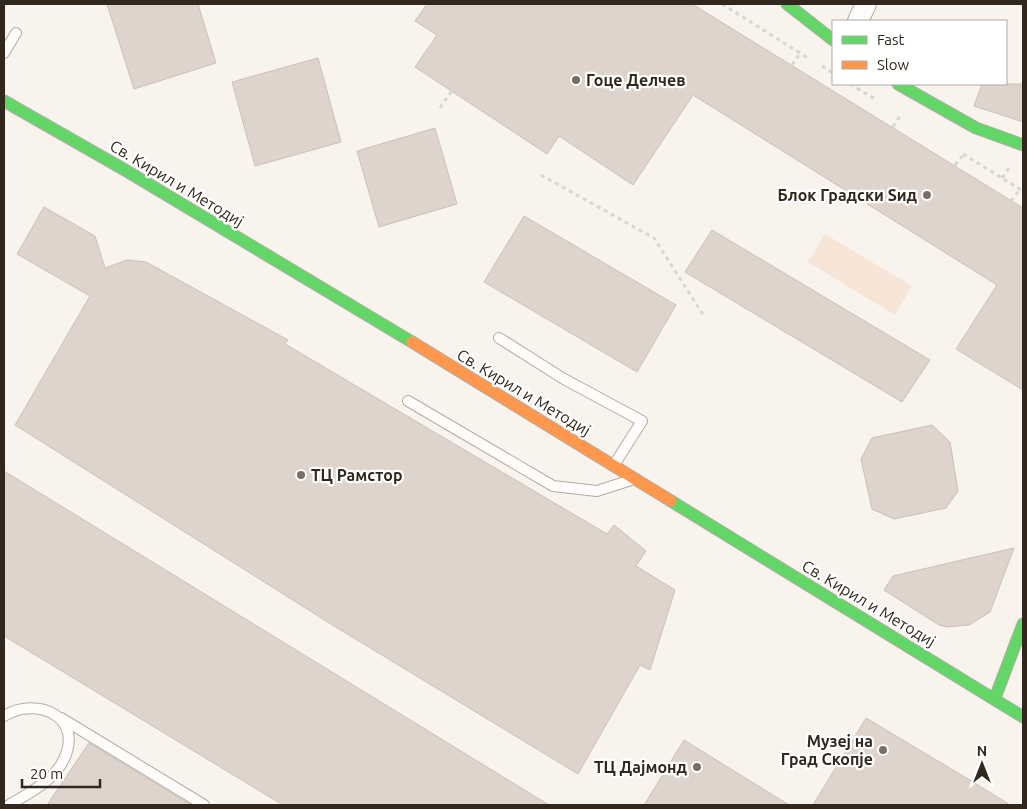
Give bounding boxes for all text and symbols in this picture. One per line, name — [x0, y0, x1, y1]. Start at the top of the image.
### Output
legend — [832, 20, 1007, 85]
text: Fast — [877, 31, 905, 48]
text: Slow — [877, 56, 910, 73]
place label: Гоце Делчев — [586, 71, 686, 89]
marker: Гоце Делчев — [570, 74, 582, 86]
street label: Св. Кирил и Методиј — [107, 136, 247, 230]
place label: Блок Градски Sид — [778, 186, 918, 204]
marker: Блок Градски Sид — [921, 189, 933, 201]
street label: Св. Кирил и Методиј — [454, 345, 594, 439]
place label: ТЦ Рамстор — [311, 466, 403, 484]
marker: ТЦ Рамстор — [295, 469, 307, 481]
street label: Св. Кирил и Методиј — [799, 556, 939, 650]
place label: Музеј на Град Скопје — [781, 732, 873, 768]
north arrow — [957, 739, 1007, 789]
text: N — [977, 743, 987, 759]
marker: Музеј на Град Скопје — [877, 744, 889, 756]
scale bar — [22, 756, 100, 788]
place label: ТЦ Дајмонд — [594, 758, 688, 776]
marker: ТЦ Дајмонд — [691, 761, 703, 773]
text: 20 m — [30, 765, 63, 782]

